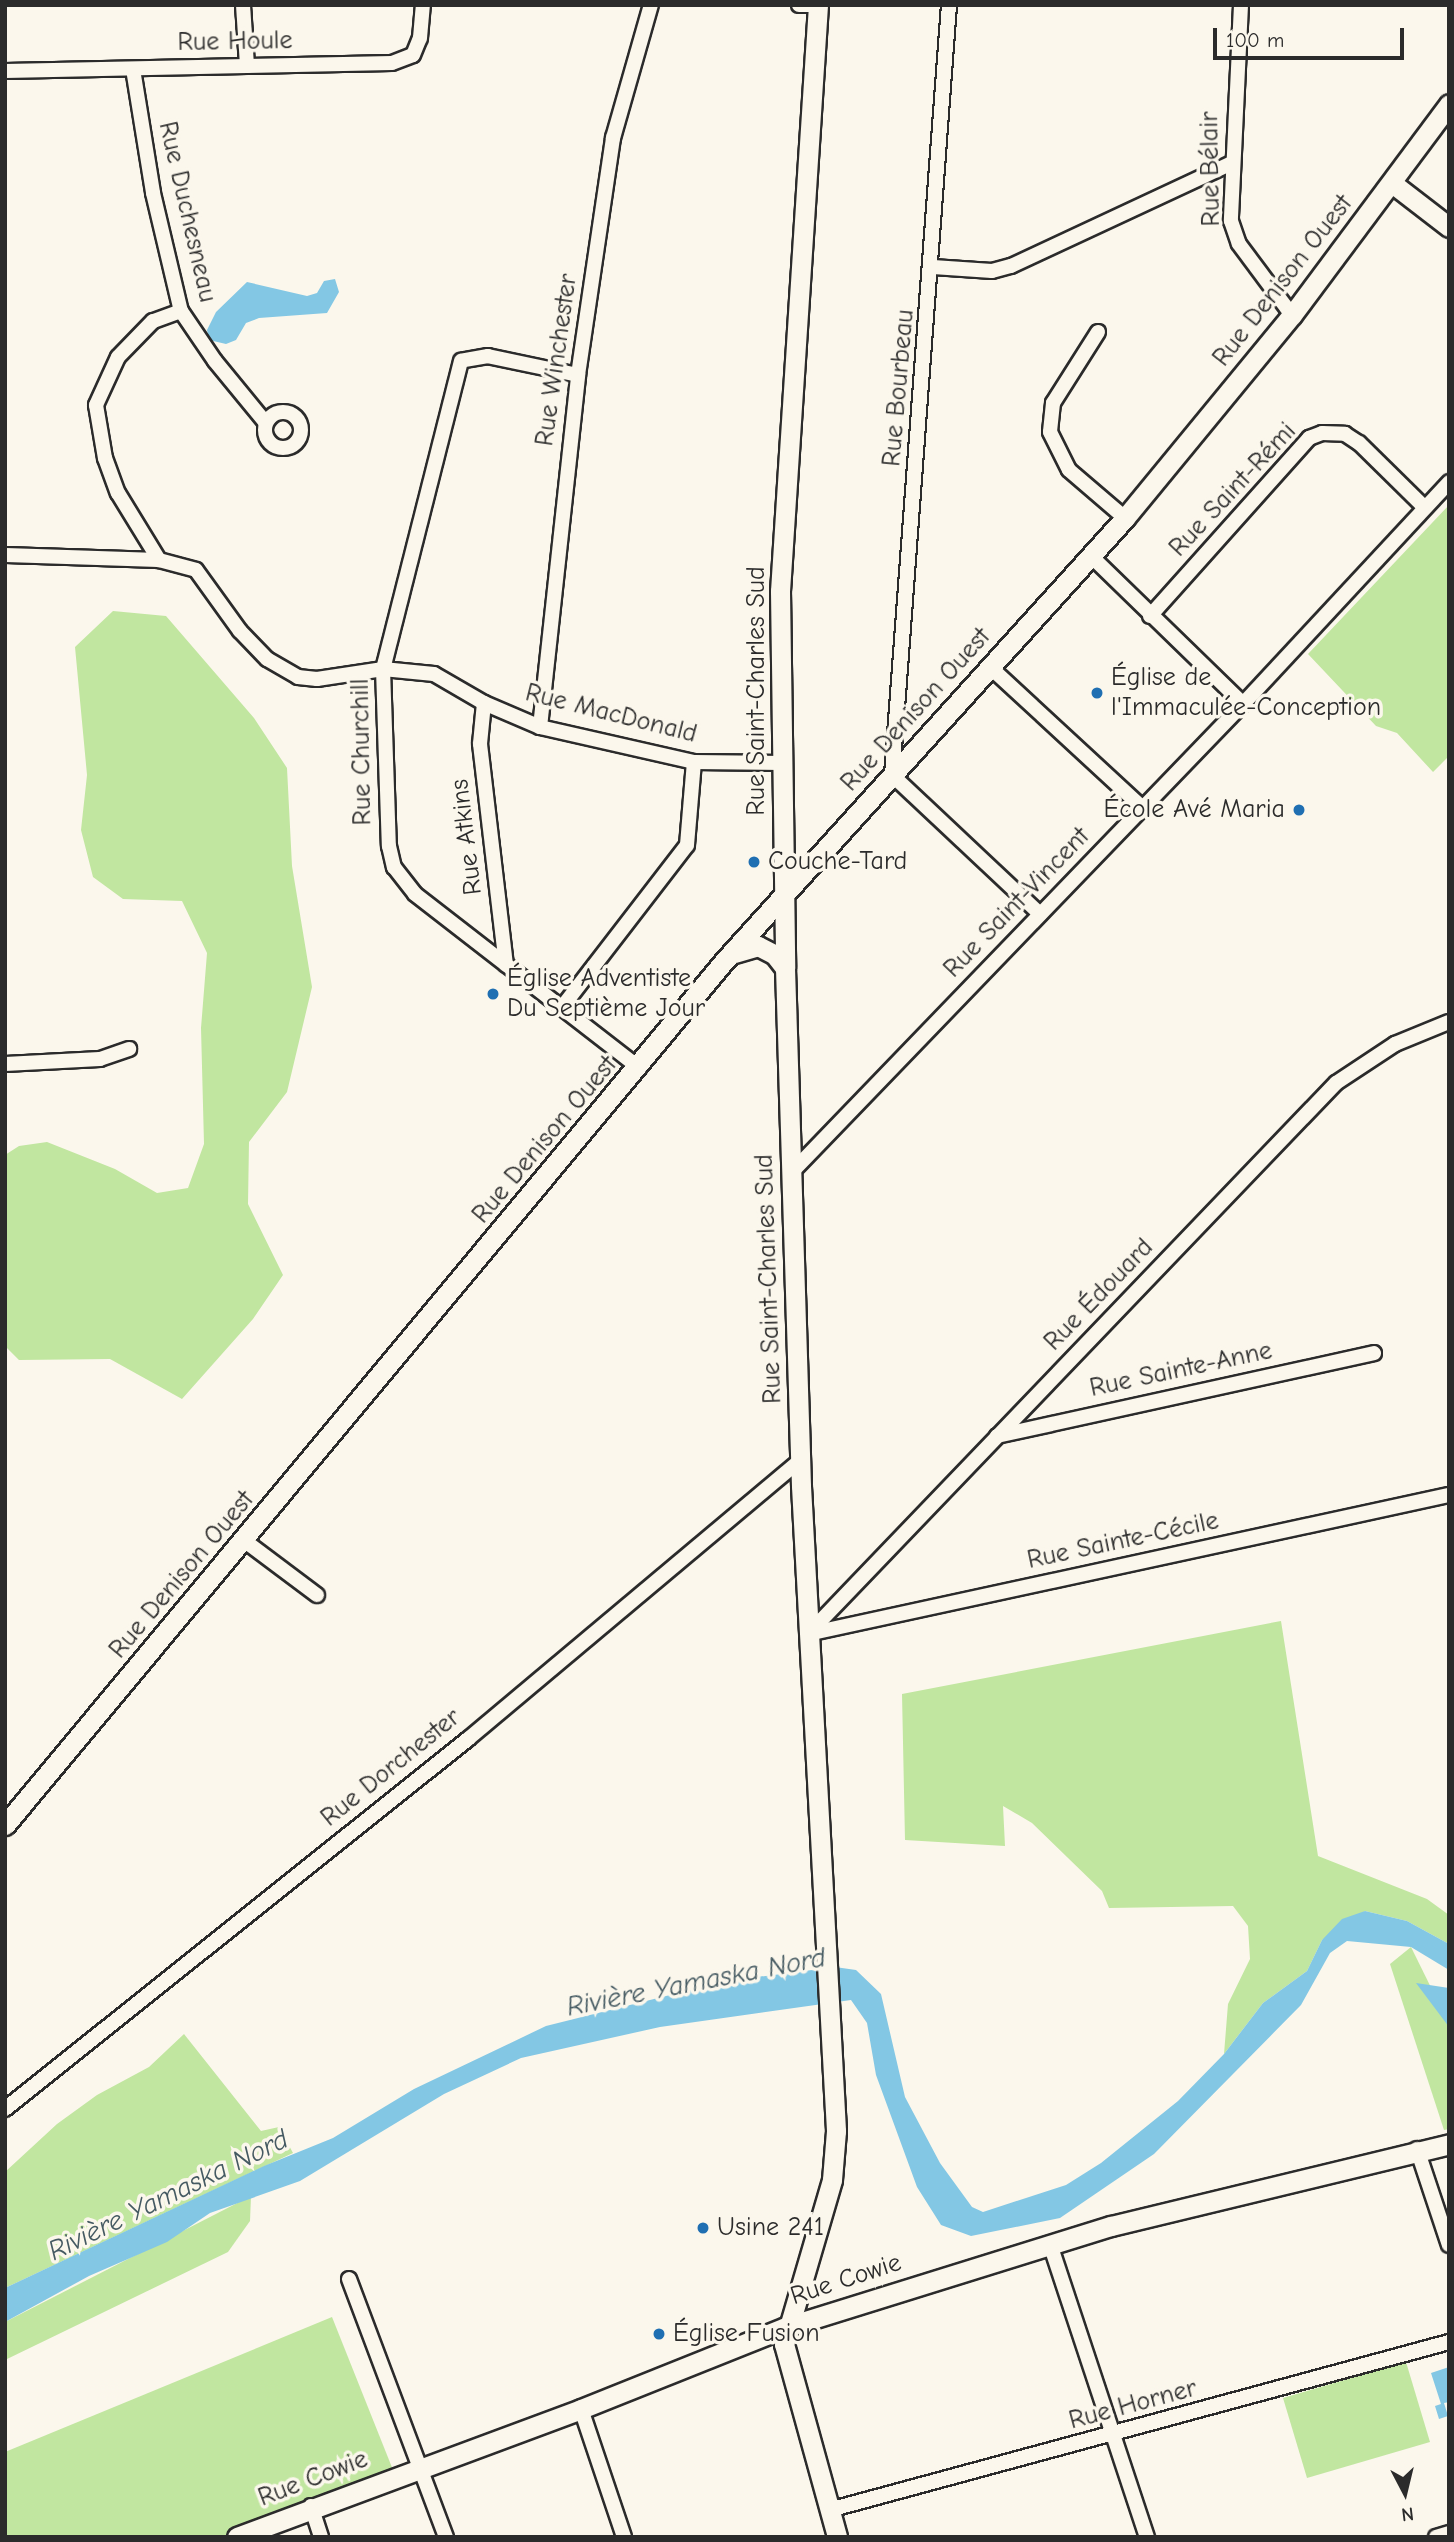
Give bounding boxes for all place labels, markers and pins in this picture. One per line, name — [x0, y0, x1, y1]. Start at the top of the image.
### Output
place label: Église de l'Immaculée-Conception — [1111, 662, 1381, 724]
marker: Église de l'Immaculée-Conception — [1089, 685, 1105, 701]
place label: École Avé Maria — [1104, 794, 1285, 826]
marker: École Avé Maria — [1291, 802, 1307, 818]
place label: Couche-Tard — [768, 846, 907, 878]
marker: Couche-Tard — [746, 854, 762, 870]
place label: Église Adventiste Du Septième Jour — [507, 963, 705, 1024]
marker: Église Adventiste Du Septième Jour — [485, 986, 501, 1002]
place label: Usine 241 — [717, 2212, 824, 2244]
marker: Usine 241 — [695, 2220, 711, 2236]
place label: Église Fusion — [673, 2318, 820, 2350]
marker: Église Fusion — [651, 2326, 667, 2342]

